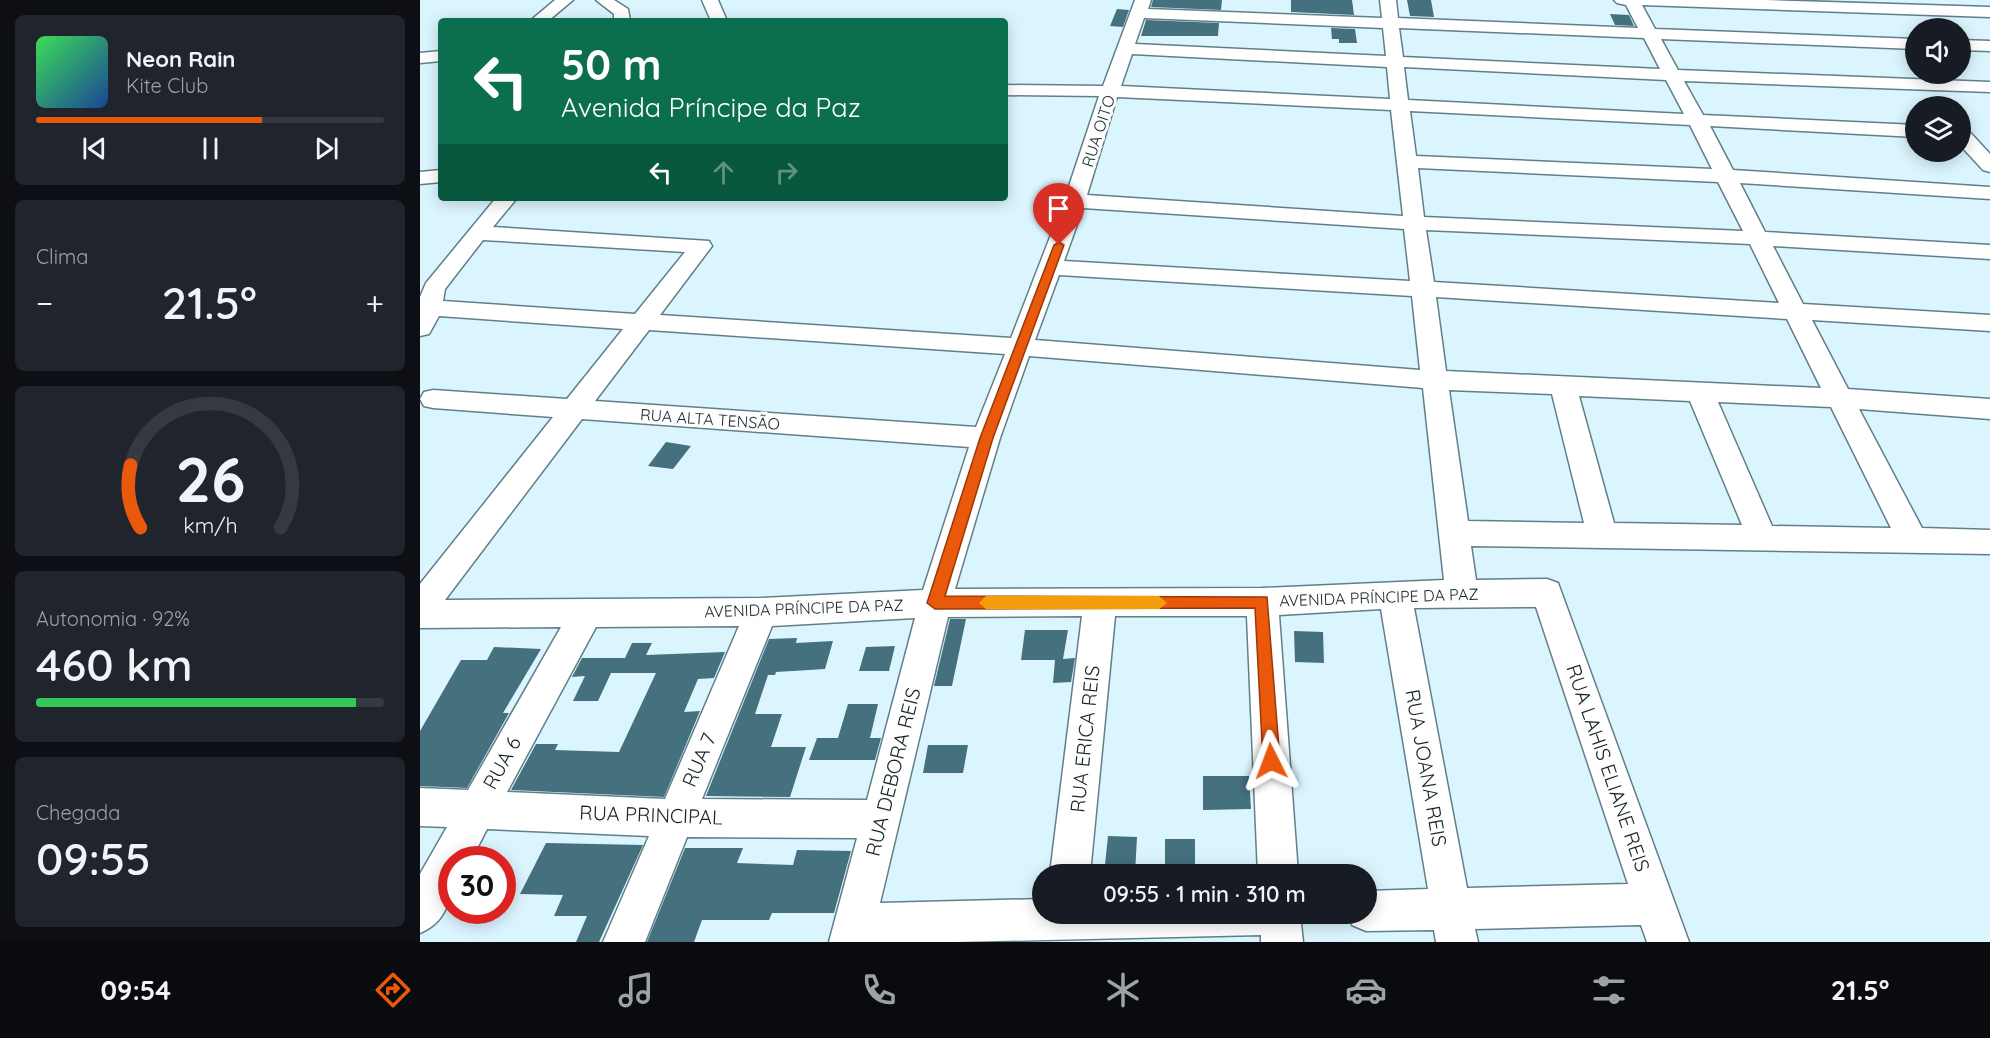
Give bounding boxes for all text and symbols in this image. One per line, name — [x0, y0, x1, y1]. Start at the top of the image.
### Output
map controls — [1905, 18, 1971, 162]
button: sound — [1905, 18, 1971, 84]
text: 50 m — [561, 38, 661, 91]
icon: left — [462, 42, 540, 120]
text: Neon Rain — [126, 45, 235, 73]
text: Kite Club — [126, 73, 208, 98]
text: Avenida Príncipe da Paz — [561, 90, 861, 124]
street label: RUA OITO — [1077, 92, 1119, 170]
button: layers — [1905, 96, 1971, 162]
icon: previous — [78, 132, 111, 165]
icon: pause — [194, 132, 227, 165]
icon: next — [310, 132, 343, 165]
icon: left — [644, 156, 677, 189]
icon: ahead — [707, 156, 740, 189]
icon: right — [770, 156, 803, 189]
pin — [1033, 183, 1084, 245]
icon: arrive — [1042, 192, 1075, 225]
text: Clima — [36, 244, 88, 269]
text: 21.5° — [162, 274, 257, 330]
text: − — [36, 282, 53, 323]
text: + — [365, 282, 384, 323]
street label: RUA ALTA TENSÃO — [639, 404, 781, 434]
text: 26 — [175, 440, 245, 518]
text: km/h — [183, 512, 237, 538]
street label: AVENIDA PRÍNCIPE DA PAZ — [1279, 584, 1479, 610]
street label: AVENIDA PRÍNCIPE DA PAZ — [704, 595, 904, 621]
text: Autonomia · 92% — [36, 606, 190, 631]
text: 460 km — [36, 636, 193, 692]
street label: RUA LAHIS ELIANE REIS — [1561, 661, 1656, 875]
street label: RUA ERICA REIS — [1064, 664, 1105, 814]
street label: RUA DEBORA REIS — [860, 685, 926, 859]
street label: RUA JOANA REIS — [1400, 687, 1453, 849]
street label: RUA 7 — [676, 729, 721, 790]
position arrow — [1239, 729, 1303, 793]
street label: RUA 6 — [477, 732, 526, 794]
text: Chegada — [36, 800, 120, 825]
street label: RUA PRINCIPAL — [579, 800, 723, 830]
text: 09:55 — [36, 830, 151, 886]
speed limit sign: 30 — [438, 846, 516, 924]
text: 09:55 · 1 min · 310 m — [1103, 880, 1306, 908]
icon: directions — [372, 969, 414, 1011]
icon: music — [615, 969, 657, 1011]
icon: phone — [858, 969, 900, 1011]
icon: climate — [1102, 969, 1144, 1011]
icon: car — [1345, 969, 1387, 1011]
icon: filters — [1588, 969, 1630, 1011]
text: 09:54 — [101, 973, 171, 1007]
text: 21.5° — [1831, 973, 1889, 1007]

